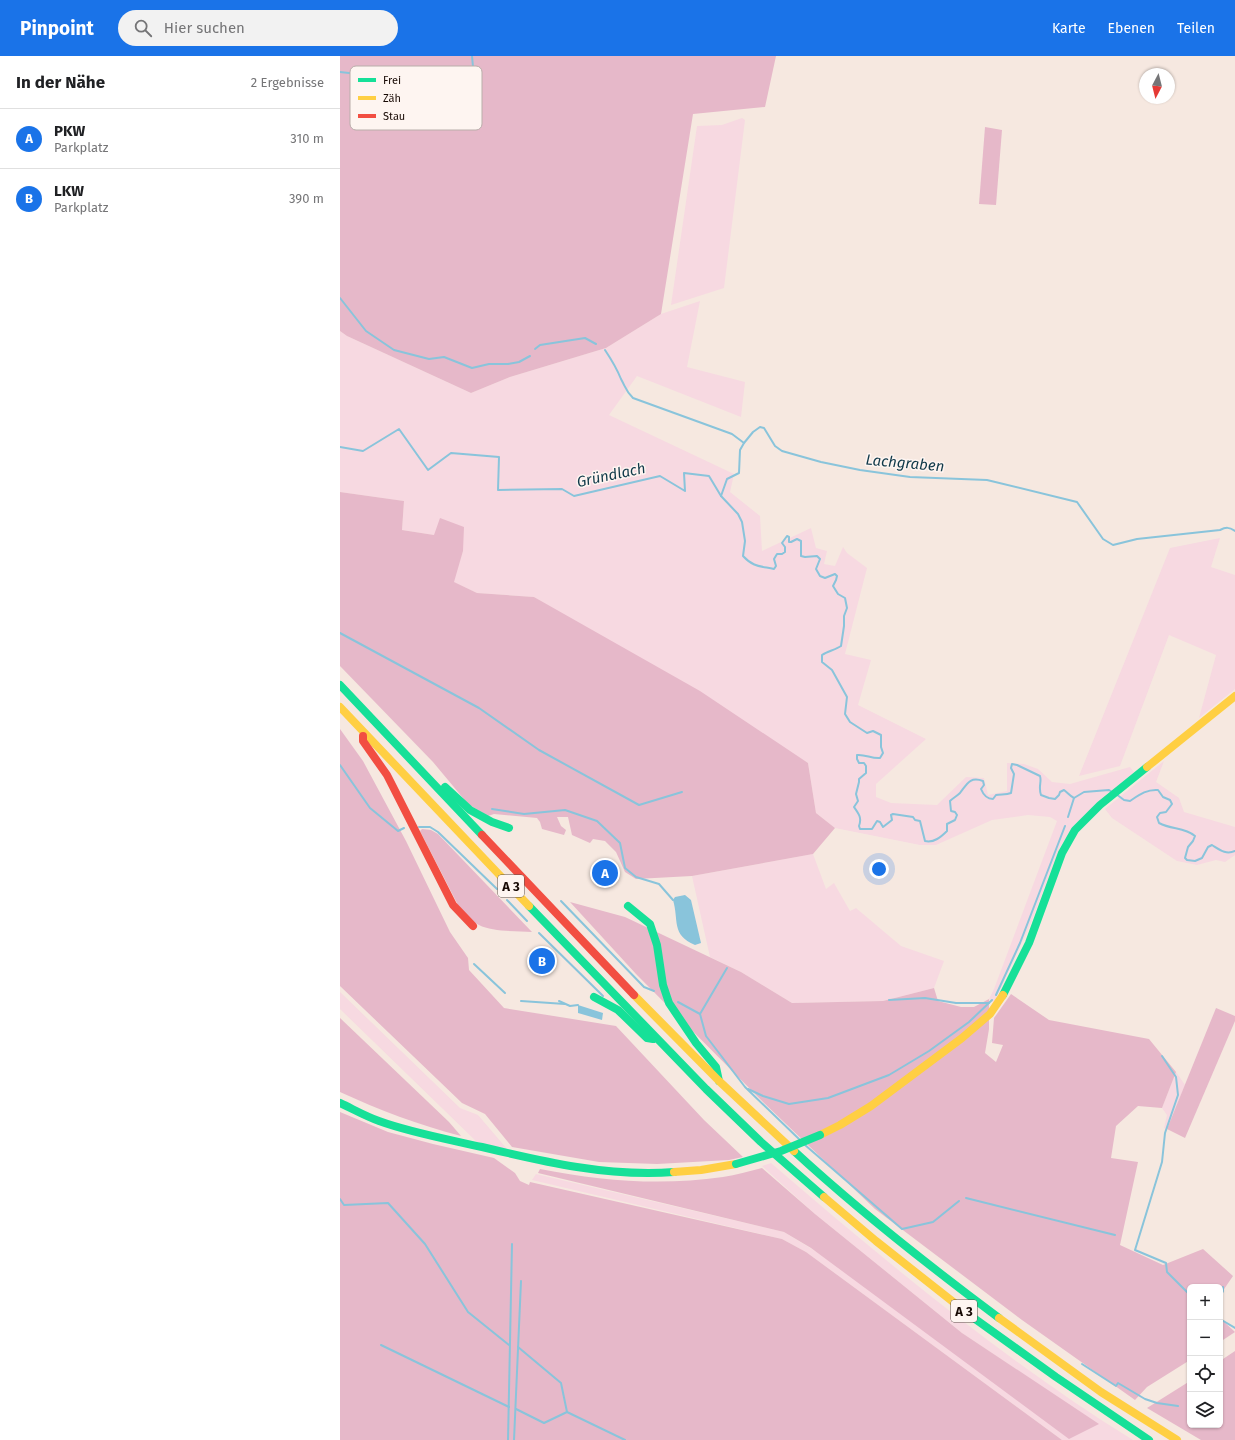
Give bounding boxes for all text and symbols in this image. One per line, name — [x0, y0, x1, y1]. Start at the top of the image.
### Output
search box — [118, 10, 398, 46]
text: Pinpoint — [20, 17, 94, 40]
icon: search — [132, 17, 154, 39]
text: Hier suchen — [164, 19, 245, 37]
text: Karte — [1052, 20, 1086, 37]
text: Ebenen — [1108, 20, 1155, 37]
text: Teilen — [1177, 20, 1215, 37]
legend — [350, 66, 482, 130]
north arrow — [1139, 68, 1175, 104]
text: In der Nähe — [16, 72, 105, 93]
text: Frei — [383, 74, 401, 87]
text: 2 Ergebnisse — [251, 75, 324, 90]
text: Zäh — [383, 92, 401, 105]
text: Stau — [383, 110, 405, 123]
text: PKW — [54, 122, 85, 140]
text: A — [25, 131, 33, 146]
text: 310 m — [290, 131, 324, 146]
text: Parkplatz — [54, 140, 109, 155]
text: LKW — [54, 182, 84, 200]
text: B — [25, 191, 33, 206]
text: 390 m — [289, 191, 324, 206]
text: Parkplatz — [54, 200, 109, 215]
water label: Lachgraben — [865, 451, 945, 475]
water label: Gründlach — [575, 459, 647, 491]
pin: A — [592, 858, 618, 888]
your location — [869, 859, 889, 879]
road number: A 3 — [498, 875, 524, 897]
pin: B — [529, 946, 555, 976]
map controls — [1187, 1284, 1223, 1428]
button: + — [1187, 1284, 1223, 1320]
road number: A 3 — [951, 1300, 977, 1322]
button: − — [1187, 1320, 1223, 1356]
button: locate — [1187, 1356, 1223, 1392]
button: layers — [1187, 1392, 1223, 1428]

